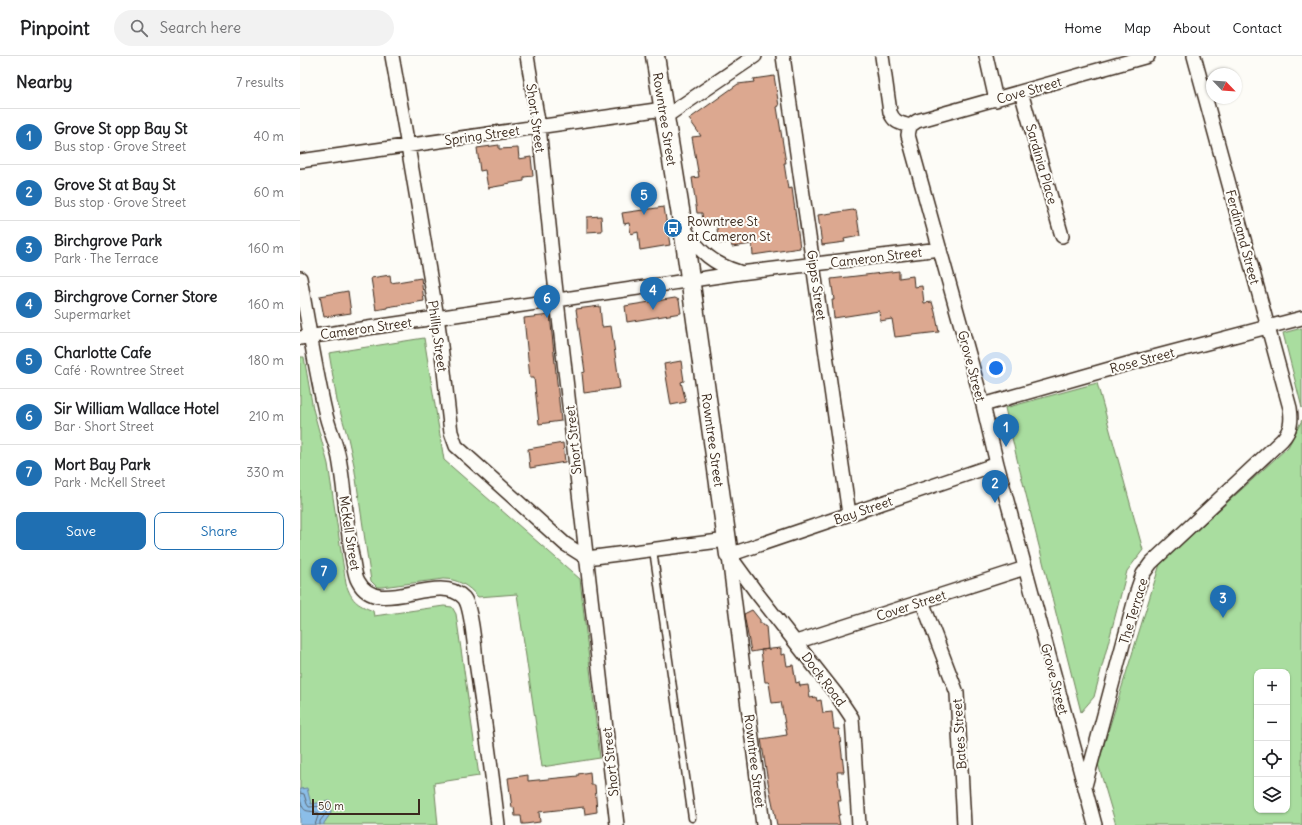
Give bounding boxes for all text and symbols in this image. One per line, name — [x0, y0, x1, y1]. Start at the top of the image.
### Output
search box — [114, 10, 394, 46]
text: Pinpoint — [20, 16, 90, 40]
icon: search — [128, 17, 150, 39]
text: Search here — [160, 18, 241, 37]
text: Home — [1064, 19, 1102, 37]
text: Map — [1124, 19, 1151, 37]
text: About — [1173, 19, 1211, 37]
text: Contact — [1233, 19, 1282, 37]
north arrow — [1206, 68, 1242, 104]
text: Nearby — [16, 71, 72, 93]
street label: Rowntree Street — [649, 71, 680, 168]
street label: Cove Street — [995, 73, 1064, 108]
text: 7 results — [236, 74, 284, 91]
street label: Short Street — [522, 82, 549, 154]
text: Grove St opp Bay St — [54, 119, 188, 138]
street label: Spring Street — [444, 122, 521, 149]
street label: Sardinia Place — [1022, 122, 1061, 206]
text: 1 — [26, 128, 32, 145]
text: 40 m — [253, 128, 284, 145]
text: Bus stop · Grove Street — [54, 138, 186, 155]
text: Grove St at Bay St — [54, 175, 176, 194]
pin: 5 — [631, 182, 657, 215]
text: 2 — [25, 184, 33, 201]
text: 60 m — [253, 184, 284, 201]
street label: Ferdinand Street — [1222, 188, 1263, 287]
text: Bus stop · Grove Street — [54, 194, 186, 211]
place label: Rowntree St at Cameron St — [687, 213, 771, 245]
bus stop icon: Rowntree St at Cameron St — [662, 217, 684, 239]
text: Birchgrove Park — [54, 231, 162, 250]
text: 3 — [25, 240, 33, 257]
text: 160 m — [248, 240, 284, 257]
street label: Cameron Street — [829, 243, 923, 272]
street label: Gipps Street — [803, 249, 830, 322]
text: Park · The Terrace — [54, 250, 158, 267]
pin: 4 — [640, 277, 666, 310]
pin: 6 — [534, 285, 560, 318]
text: Birchgrove Corner Store — [54, 287, 217, 306]
text: 4 — [25, 296, 33, 313]
text: 160 m — [248, 296, 284, 313]
street label: Phillip Street — [424, 299, 451, 374]
text: Supermarket — [54, 306, 131, 323]
street label: Cameron Street — [319, 314, 413, 343]
street label: Grove Street — [954, 329, 989, 404]
text: Charlotte Cafe — [54, 343, 151, 362]
street label: Rose Street — [1108, 344, 1177, 377]
text: 5 — [25, 352, 33, 369]
text: 180 m — [248, 352, 284, 369]
your location — [986, 358, 1006, 378]
text: Café · Rowntree Street — [54, 362, 184, 379]
street label: Rowntree Street — [698, 392, 728, 489]
text: Sir William Wallace Hotel — [54, 399, 219, 418]
street label: Short Street — [561, 404, 586, 475]
text: 6 — [25, 408, 33, 425]
text: 210 m — [249, 408, 284, 425]
pin: 1 — [993, 414, 1019, 447]
text: Bar · Short Street — [54, 418, 154, 435]
text: Mort Bay Park — [54, 455, 151, 474]
text: 7 — [26, 464, 32, 481]
text: 330 m — [246, 464, 284, 481]
pin: 2 — [982, 470, 1008, 503]
text: Park · McKell Street — [54, 474, 165, 491]
street label: Bay Street — [832, 492, 895, 528]
street label: McKell Street — [335, 495, 364, 572]
button: Save — [16, 512, 146, 550]
button: Share — [154, 512, 284, 550]
pin: 7 — [311, 558, 337, 591]
street label: The Terrace — [1115, 576, 1152, 646]
pin: 3 — [1210, 585, 1236, 618]
street label: Cover Street — [874, 586, 949, 625]
street label: Grove Street — [1037, 642, 1072, 717]
street label: Dock Road — [798, 649, 850, 710]
map controls — [1254, 669, 1290, 813]
button: + — [1254, 669, 1290, 705]
street label: Bates Street — [949, 697, 970, 770]
button: − — [1254, 705, 1290, 741]
street label: Rowntree Street — [740, 713, 769, 809]
street label: Short Street — [598, 726, 623, 797]
button: locate — [1254, 741, 1290, 777]
button: layers — [1254, 777, 1290, 813]
scale bar — [312, 797, 420, 816]
text: 50 m — [318, 799, 344, 813]

